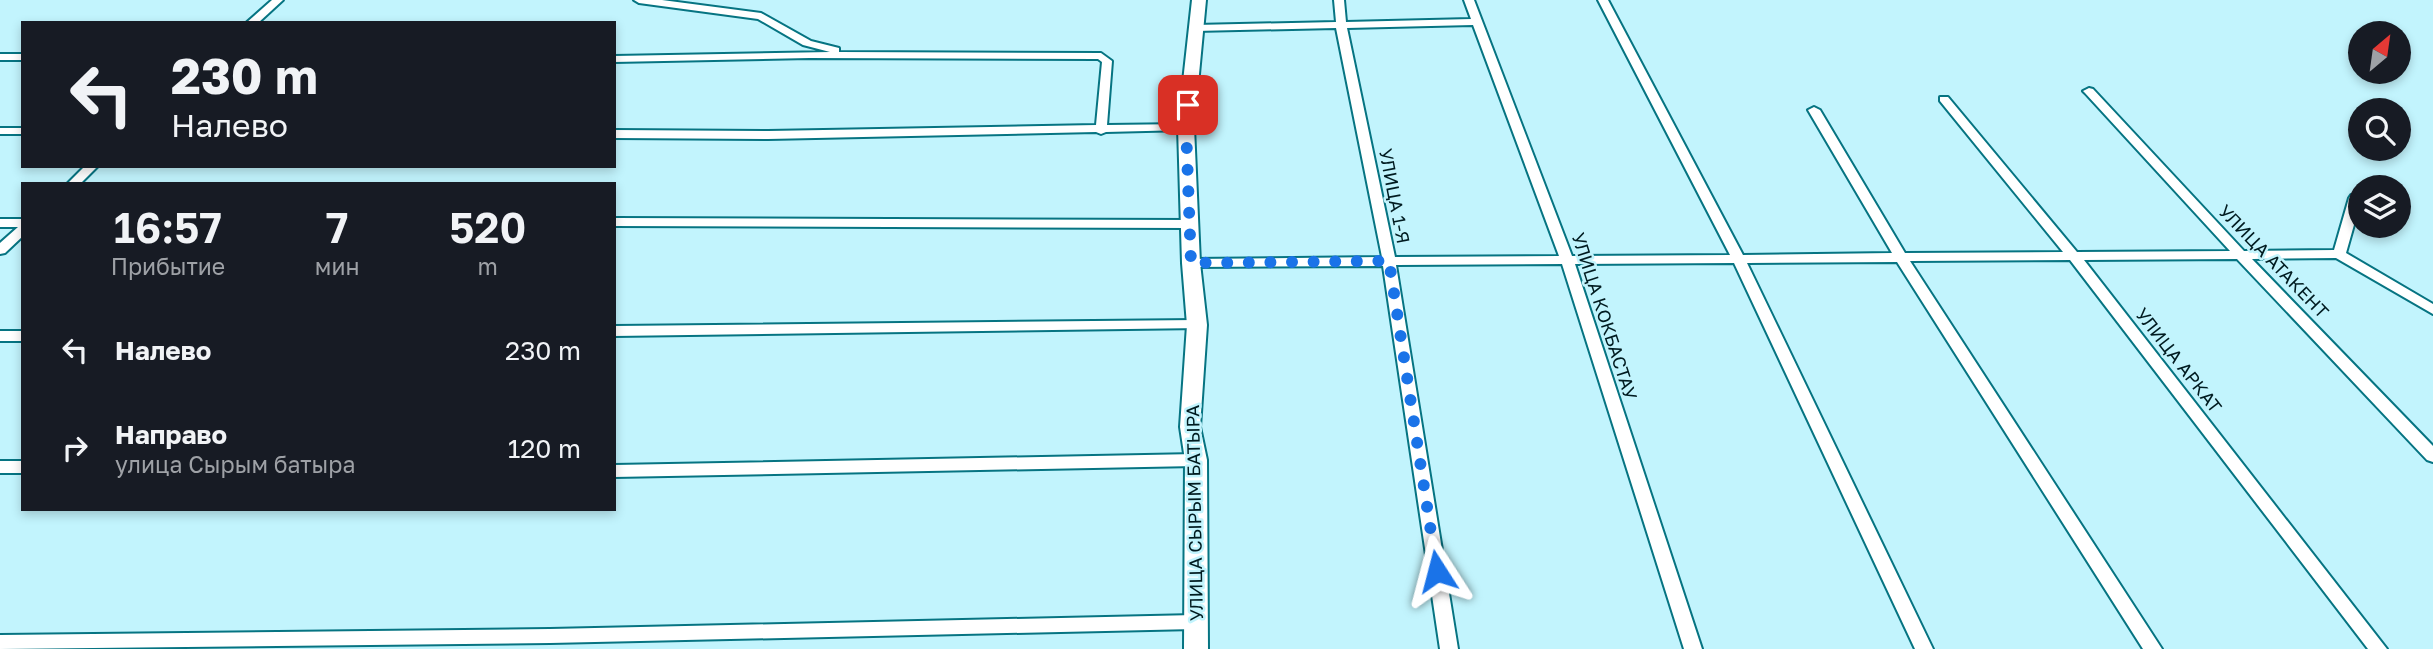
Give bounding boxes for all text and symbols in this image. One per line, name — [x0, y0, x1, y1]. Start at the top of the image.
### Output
north arrow — [2348, 21, 2412, 84]
map controls — [2348, 21, 2411, 238]
text: 230 m — [171, 46, 318, 105]
icon: left — [56, 49, 147, 140]
pin — [1158, 75, 1218, 135]
icon: arrive — [1169, 86, 1207, 124]
button: search — [2348, 98, 2411, 161]
text: Налево — [171, 106, 288, 144]
street label: УЛИЦА 1-Я — [1375, 147, 1415, 245]
button: layers — [2348, 175, 2411, 238]
street label: УЛИЦА АТАКЕНТ — [2214, 200, 2334, 322]
text: 16:57 — [114, 202, 222, 252]
text: 7 — [326, 202, 349, 252]
text: 520 — [449, 202, 526, 252]
street label: УЛИЦА КОКБАСТАУ — [1568, 230, 1642, 402]
text: Прибытие — [111, 252, 225, 280]
text: мин — [315, 252, 359, 280]
text: m — [478, 252, 498, 280]
street label: УЛИЦА АРКАТ — [2131, 303, 2227, 417]
icon: left — [56, 331, 94, 369]
text: Налево — [115, 335, 211, 366]
text: 230 m — [505, 335, 581, 366]
street label: УЛИЦА СЫРЫМ БАТЫРА — [1181, 405, 1207, 621]
text: Направо — [115, 419, 227, 450]
icon: right — [56, 429, 94, 467]
text: 120 m — [508, 433, 581, 464]
text: улица Сырым батыра — [115, 450, 355, 478]
position arrow — [1400, 534, 1474, 608]

